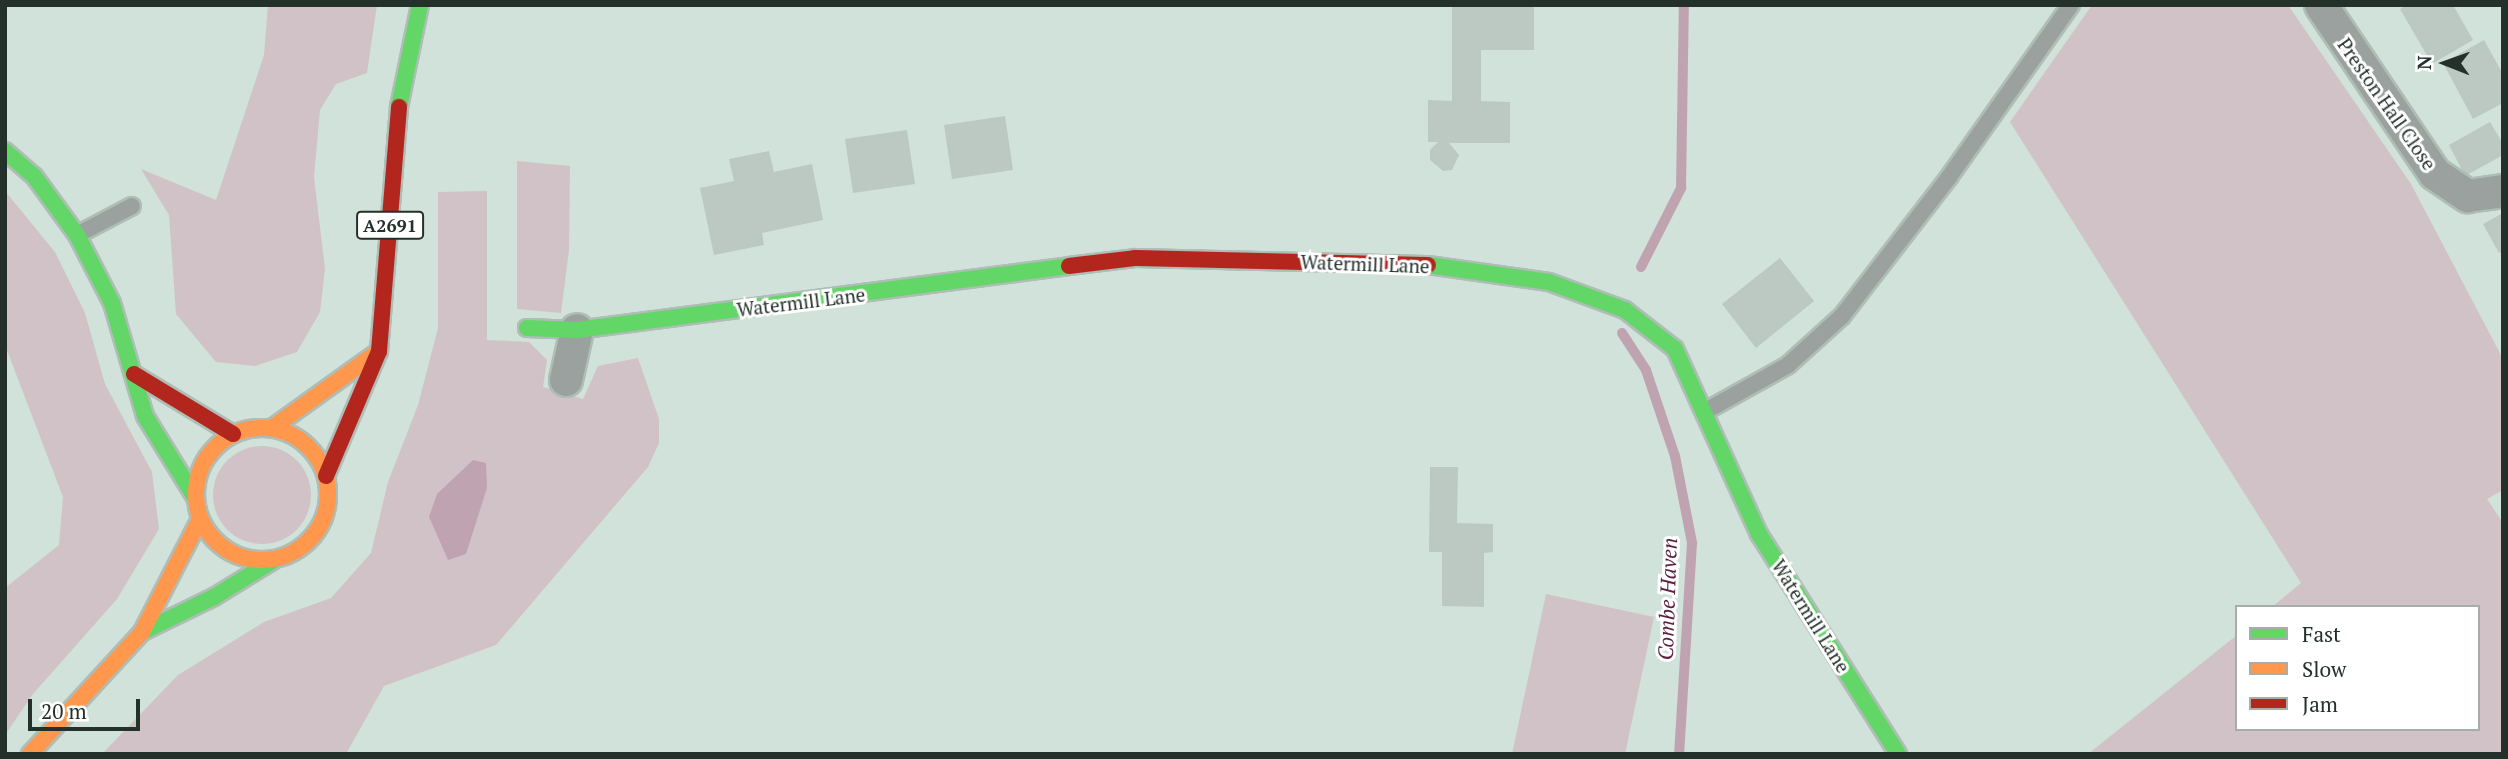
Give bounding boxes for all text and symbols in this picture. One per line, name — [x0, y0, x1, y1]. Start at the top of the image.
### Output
north arrow — [2410, 28, 2480, 98]
street label: Preston Hall Close — [2333, 34, 2441, 174]
text: N — [2411, 55, 2436, 70]
road number: A2691 — [355, 210, 425, 240]
street label: Watermill Lane — [1300, 250, 1430, 278]
street label: Watermill Lane — [736, 283, 866, 321]
water label: Combe Haven — [1652, 537, 1682, 661]
street label: Watermill Lane — [1767, 555, 1855, 677]
legend — [2235, 605, 2480, 731]
text: Fast — [2302, 620, 2341, 648]
text: Slow — [2302, 655, 2346, 683]
scale bar — [32, 686, 144, 730]
text: Jam — [2302, 690, 2338, 718]
text: 20 m — [41, 697, 87, 725]

